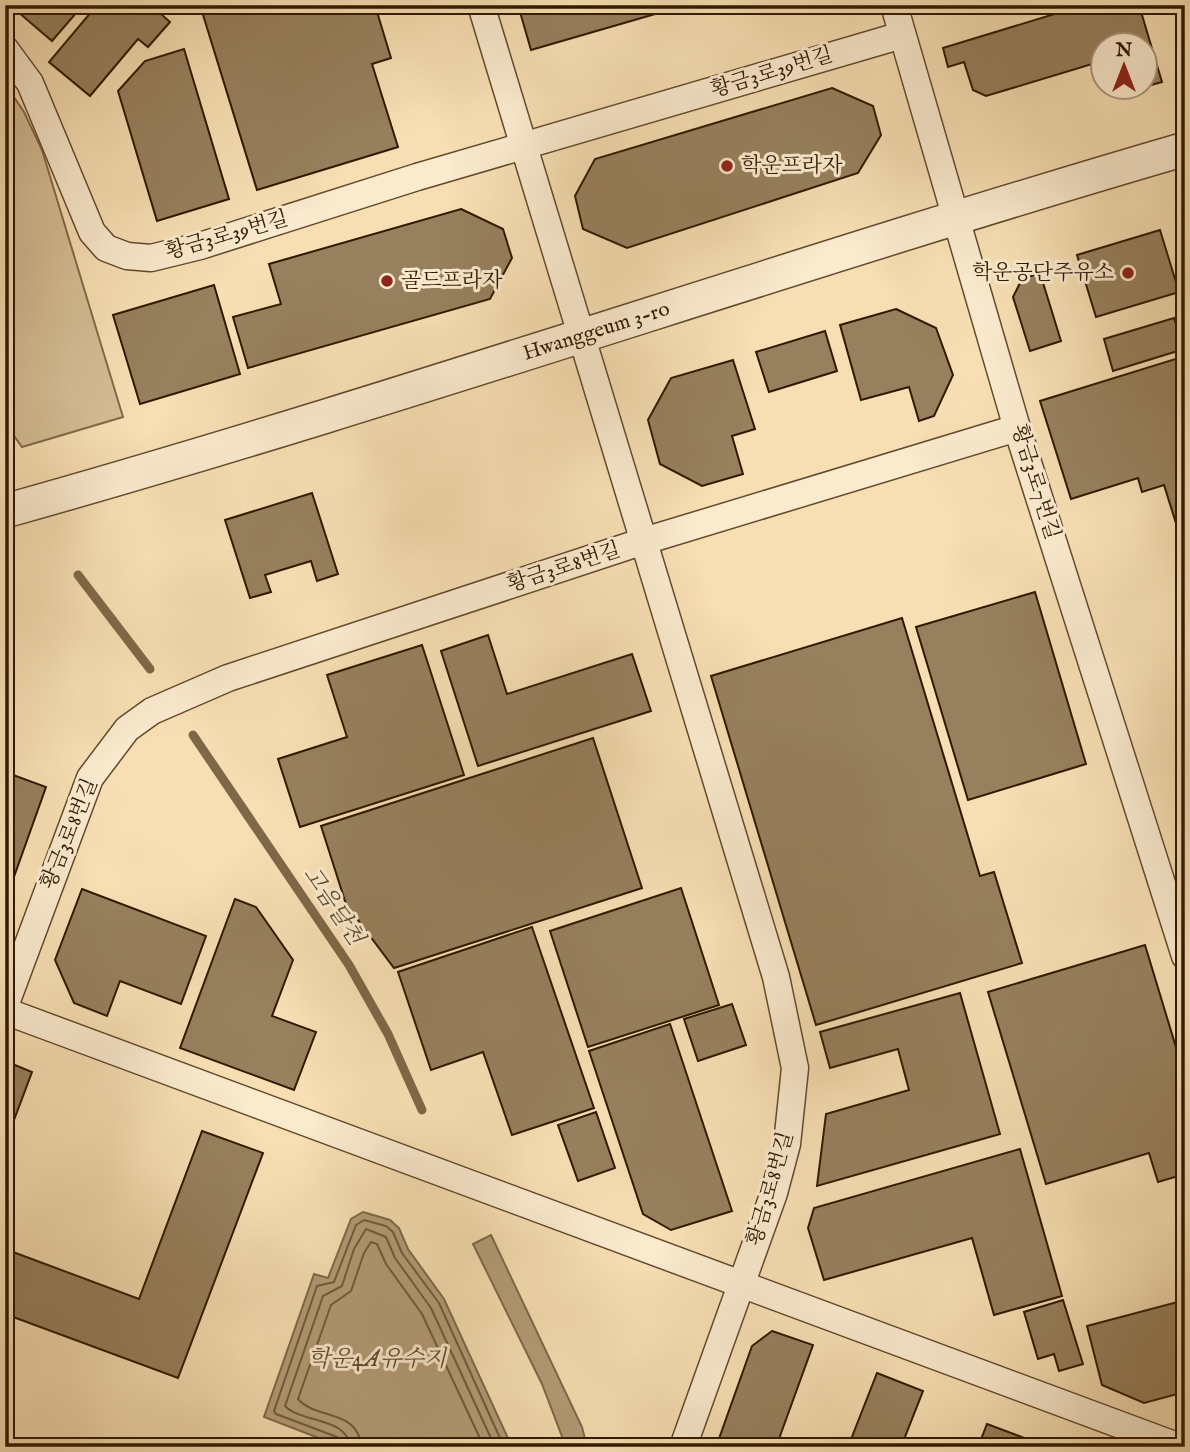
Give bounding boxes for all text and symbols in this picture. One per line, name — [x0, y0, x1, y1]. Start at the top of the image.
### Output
north arrow — [1088, 32, 1158, 102]
text: N — [1115, 39, 1133, 63]
street label: 황금3로39번길 — [708, 42, 836, 104]
place label: 학운프라자 — [741, 153, 843, 180]
marker: 학운프라자 — [719, 158, 735, 174]
street label: 황금3로39번길 — [163, 206, 291, 266]
place label: 학운공단주유소 — [972, 260, 1114, 287]
marker: 학운공단주유소 — [1120, 265, 1136, 281]
place label: 골드프라자 — [401, 268, 503, 295]
marker: 골드프라자 — [379, 273, 395, 289]
street label: Hwanggeum 3-ro — [520, 295, 673, 367]
street label: 황금3로7번길 — [1005, 421, 1065, 543]
street label: 황금3로8번길 — [504, 537, 624, 599]
street label: 황금3로8번길 — [35, 774, 105, 894]
water label: 고음달천 — [296, 861, 371, 952]
street label: 황금3로8번길 — [742, 1129, 800, 1249]
water label: 학운4A유수지 — [308, 1345, 448, 1374]

